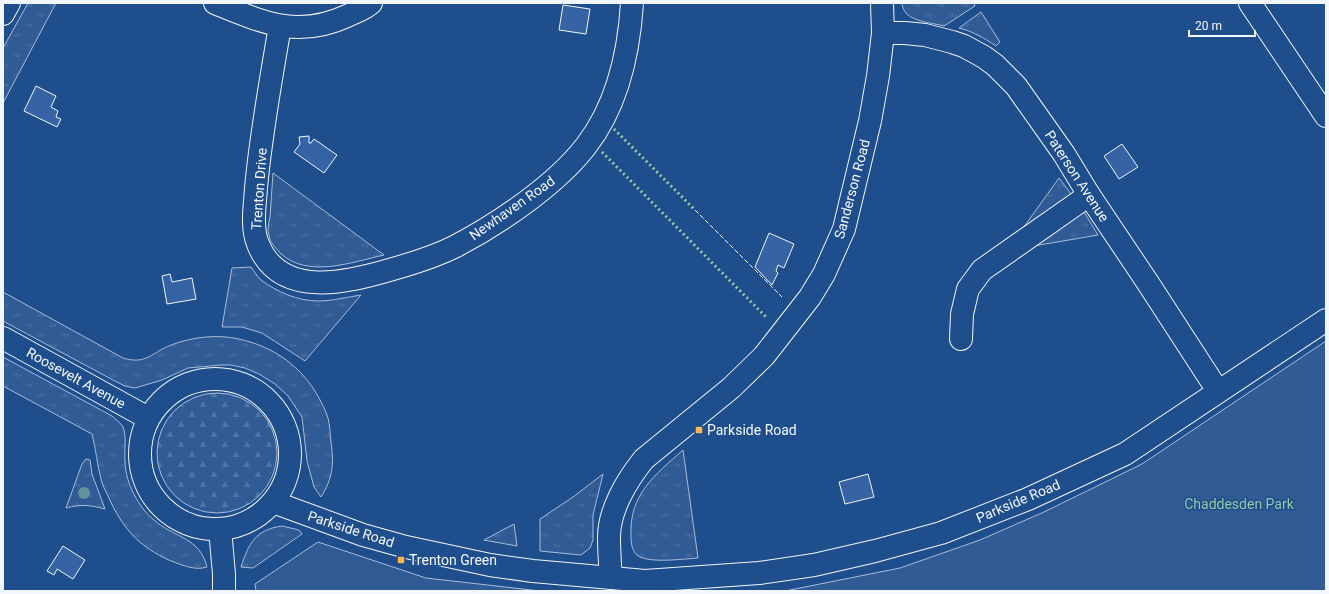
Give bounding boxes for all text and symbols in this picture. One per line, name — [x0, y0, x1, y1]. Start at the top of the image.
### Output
scale bar — [1189, 12, 1255, 38]
text: 20 m — [1195, 19, 1222, 33]
street label: Paterson Avenue — [1042, 127, 1112, 225]
street label: Sanderson Road — [831, 138, 873, 240]
street label: Trenton Drive — [248, 147, 270, 231]
street label: Newhaven Road — [466, 173, 558, 243]
street label: Roosevelt Avenue — [24, 344, 128, 412]
place label: Parkside Road — [707, 422, 797, 438]
marker: Parkside Road — [694, 425, 704, 435]
street label: Parkside Road — [974, 476, 1062, 526]
park label: Chaddesden Park — [1184, 496, 1295, 512]
street label: Parkside Road — [306, 508, 396, 550]
place label: Trenton Green — [409, 552, 497, 568]
marker: Trenton Green — [396, 555, 406, 565]

